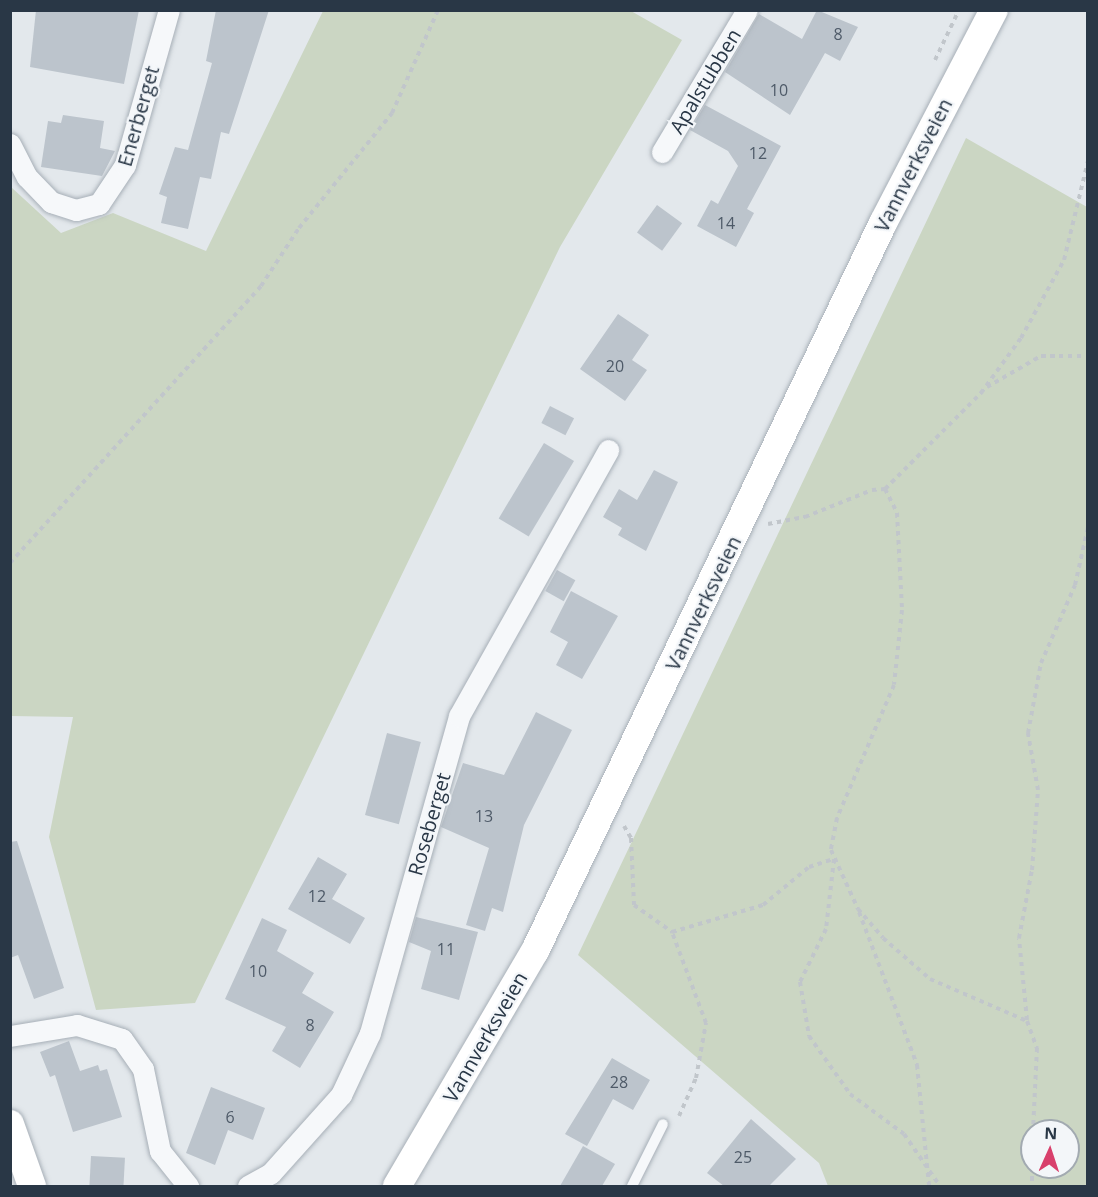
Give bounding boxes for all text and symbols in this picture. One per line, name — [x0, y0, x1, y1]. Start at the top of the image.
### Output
street label: Apalstubben — [664, 24, 746, 138]
house number: 8 — [833, 24, 843, 44]
street label: Enerberget — [112, 63, 164, 169]
house number: 10 — [770, 80, 788, 100]
street label: Vannverksveien — [869, 94, 957, 236]
house number: 12 — [749, 143, 767, 163]
house number: 14 — [717, 213, 735, 233]
house number: 20 — [606, 356, 624, 376]
street label: Vannverksveien — [660, 532, 746, 674]
street label: Roseberget — [403, 770, 455, 878]
house number: 13 — [475, 806, 493, 826]
house number: 12 — [308, 886, 326, 906]
house number: 11 — [437, 939, 455, 959]
house number: 10 — [249, 961, 267, 981]
street label: Vannverksveien — [438, 967, 532, 1107]
house number: 8 — [305, 1015, 315, 1035]
house number: 28 — [610, 1072, 628, 1092]
house number: 6 — [225, 1107, 235, 1127]
north arrow — [1020, 1119, 1080, 1179]
text: N — [1044, 1122, 1058, 1144]
house number: 25 — [734, 1147, 752, 1167]

